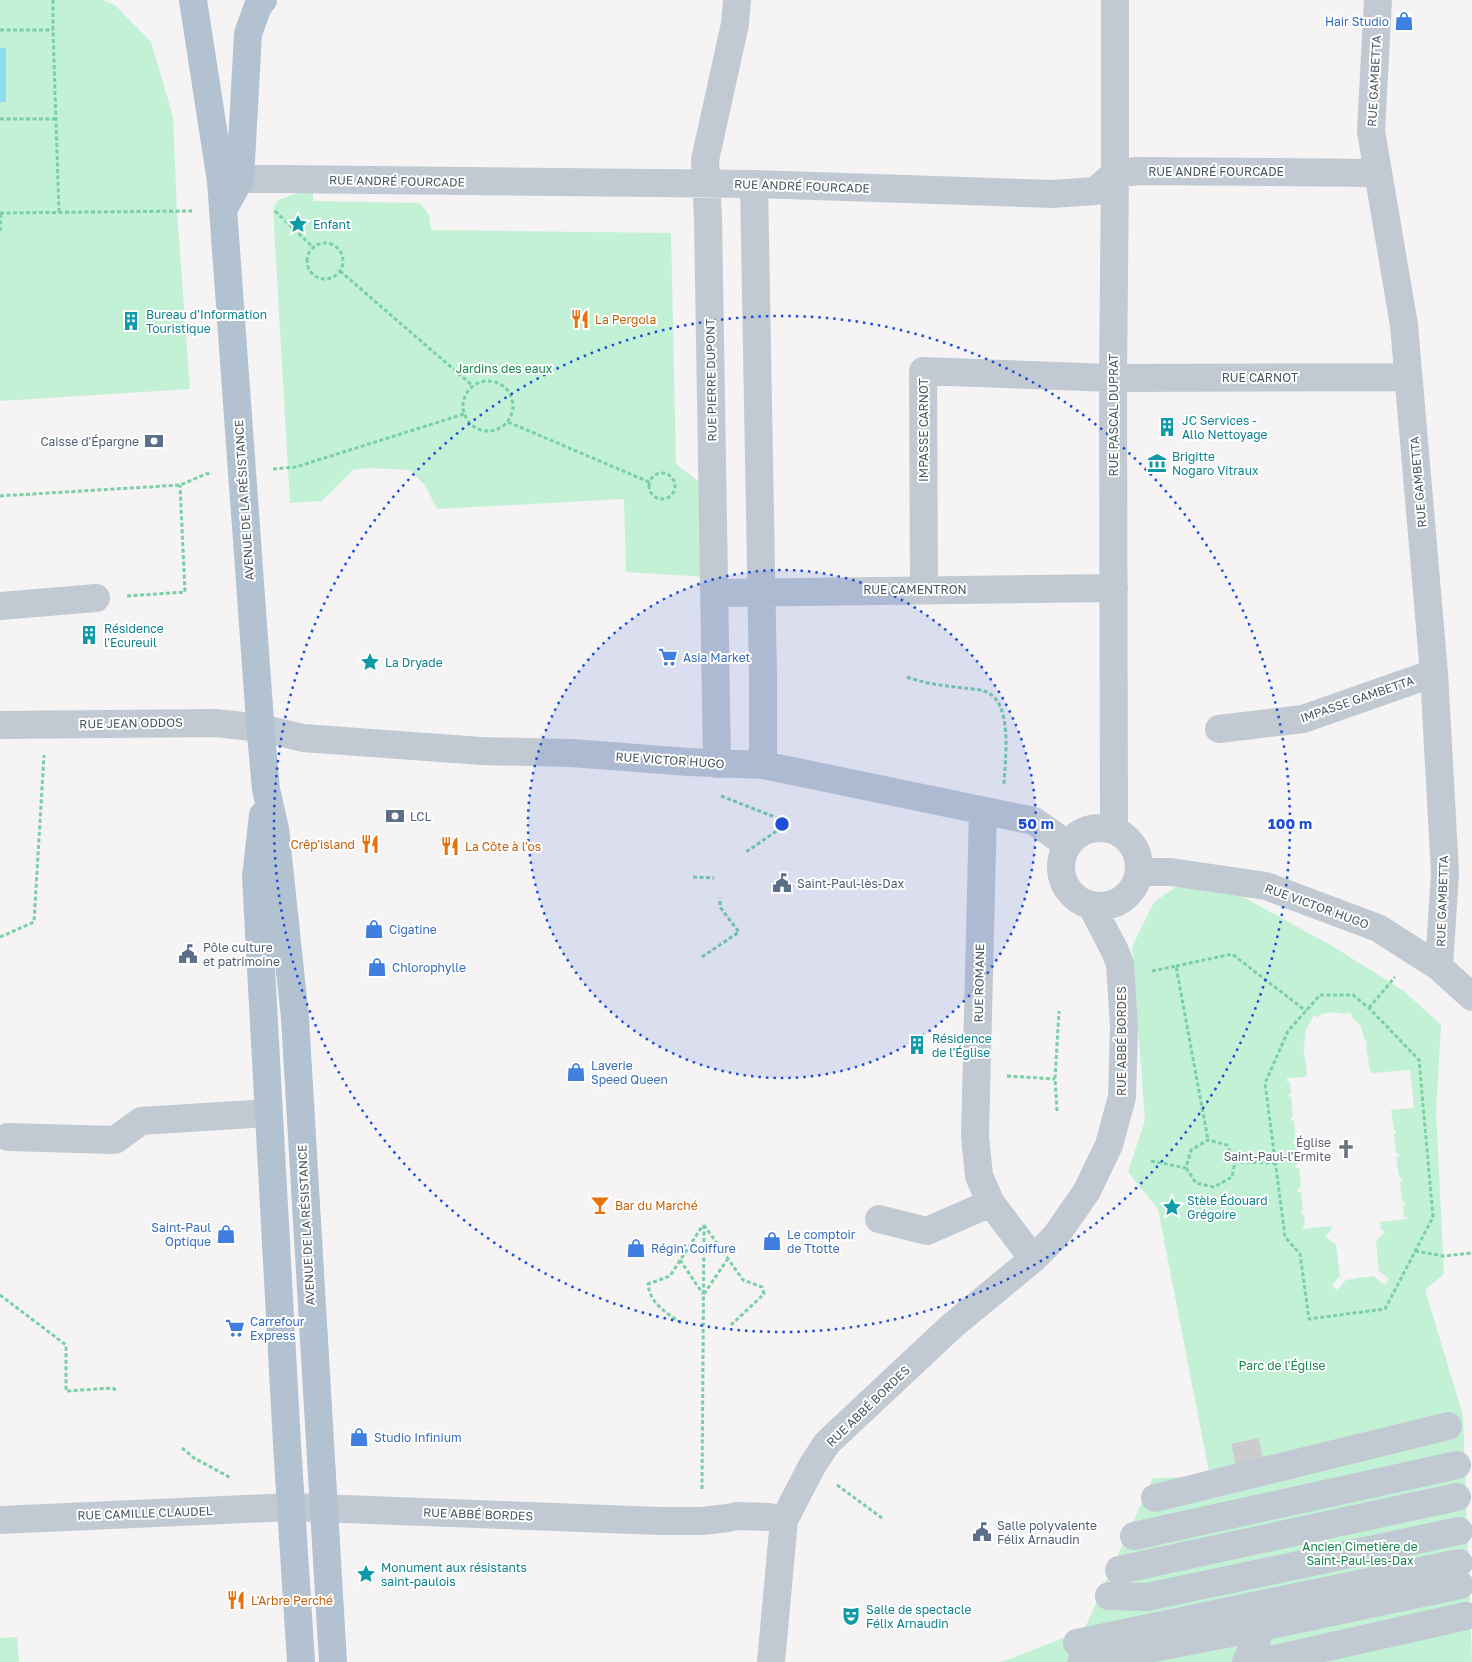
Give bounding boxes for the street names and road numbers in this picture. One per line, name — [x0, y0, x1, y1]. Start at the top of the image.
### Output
street label: RUE GAMBETTA — [1364, 35, 1384, 127]
street label: RUE ANDRÉ FOURCADE — [1148, 164, 1284, 179]
street label: RUE ANDRÉ FOURCADE — [329, 172, 465, 190]
street label: RUE ANDRÉ FOURCADE — [734, 176, 870, 196]
street label: RUE PIERRE DUPONT — [702, 318, 720, 442]
street label: RUE PASCAL DUPRAT — [1106, 353, 1121, 477]
street label: RUE CARNOT — [1222, 370, 1299, 385]
street label: IMPASSE CARNOT — [916, 377, 931, 482]
street label: AVENUE DE LA RÉSISTANCE — [231, 419, 257, 581]
street label: RUE GAMBETTA — [1407, 436, 1429, 528]
street label: RUE CAMENTRON — [863, 582, 967, 597]
street label: IMPASSE GAMBETTA — [1298, 673, 1416, 725]
street label: RUE JEAN ODDOS — [79, 715, 183, 731]
street label: RUE VICTOR HUGO — [615, 749, 725, 771]
street label: RUE GAMBETTA — [1433, 855, 1451, 947]
street label: RUE VICTOR HUGO — [1263, 880, 1371, 932]
street label: RUE ROMANE — [971, 943, 987, 1023]
street label: RUE ABBÉ BORDES — [1114, 986, 1129, 1096]
street label: AVENUE DE LA RÉSISTANCE — [294, 1144, 318, 1306]
street label: RUE ABBÉ BORDES — [823, 1362, 913, 1450]
street label: RUE CAMILLE CLAUDEL — [77, 1503, 213, 1523]
street label: RUE ABBÉ BORDES — [423, 1505, 534, 1523]

